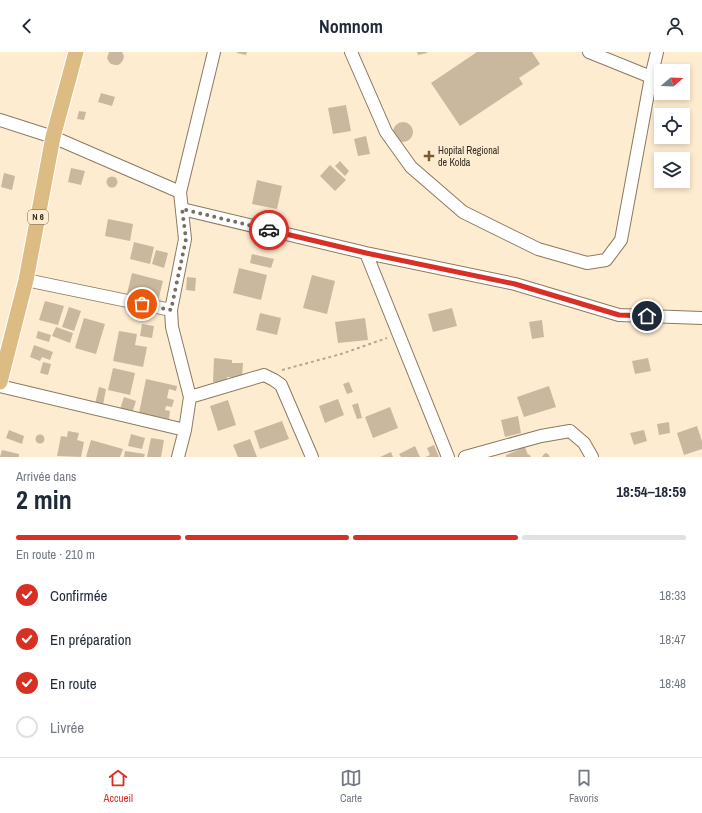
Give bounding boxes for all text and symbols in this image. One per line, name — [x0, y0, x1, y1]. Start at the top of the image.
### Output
text: Nomnom — [319, 14, 383, 39]
icon: back — [16, 15, 38, 37]
icon: person — [664, 15, 686, 37]
north arrow — [654, 64, 690, 100]
map controls — [654, 64, 690, 188]
button: locate — [654, 108, 690, 144]
place label: Hopital Regional de Kolda — [438, 144, 499, 169]
marker: Hopital Regional de Kolda — [423, 150, 435, 162]
button: layers — [654, 152, 690, 188]
road number: N 6 — [28, 210, 48, 224]
courier — [249, 210, 289, 250]
icon: car — [258, 219, 280, 241]
pin — [125, 287, 159, 321]
icon: bag — [131, 293, 153, 315]
pin — [630, 299, 664, 333]
icon: home — [636, 305, 658, 327]
text: Arrivée dans — [16, 468, 76, 485]
text: 18:54–18:59 — [616, 481, 686, 502]
text: 2 min — [16, 482, 72, 517]
text: En route · 210 m — [16, 546, 95, 563]
icon: check — [16, 584, 38, 606]
text: Confirmée — [50, 585, 107, 606]
text: 18:33 — [659, 587, 686, 604]
icon: check — [16, 628, 38, 650]
text: En préparation — [50, 629, 131, 650]
text: 18:47 — [659, 631, 686, 648]
icon: check — [16, 672, 38, 694]
text: En route — [50, 673, 97, 694]
text: 18:48 — [659, 675, 686, 692]
text: Livrée — [50, 717, 84, 738]
tab: Accueil — [103, 767, 133, 805]
tab: Carte — [340, 767, 362, 805]
tab: Favoris — [569, 767, 599, 805]

